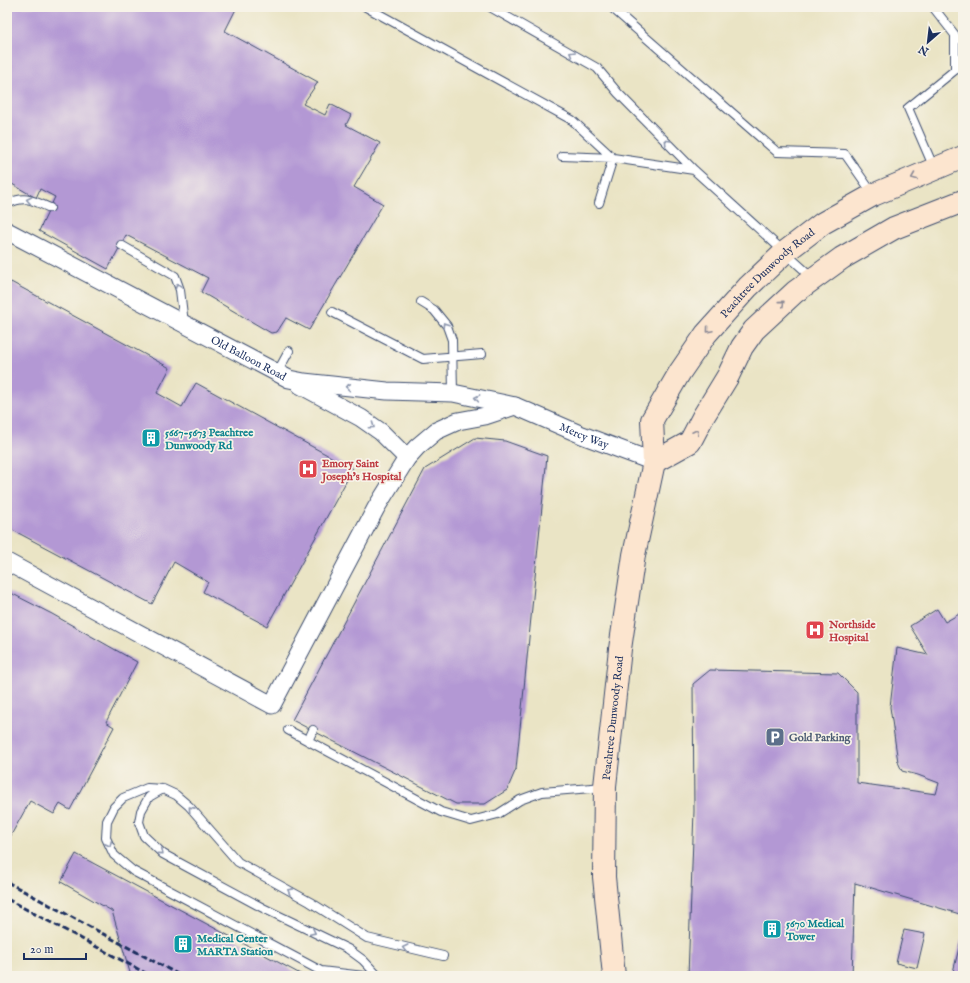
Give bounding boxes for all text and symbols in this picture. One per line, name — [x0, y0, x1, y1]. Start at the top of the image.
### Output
north arrow — [908, 22, 948, 62]
text: N — [916, 41, 932, 59]
one-way arrow — [569, 52, 577, 59]
one-way arrow — [664, 139, 672, 147]
one-way arrow — [911, 173, 918, 181]
one-way arrow — [25, 196, 32, 205]
street label: Peachtree Dunwoody Road — [718, 226, 818, 321]
one-way arrow — [175, 282, 183, 289]
one-way arrow — [777, 300, 785, 308]
one-way arrow — [443, 322, 450, 329]
one-way arrow — [707, 326, 714, 333]
street label: Old Balloon Road — [208, 333, 289, 384]
one-way arrow — [345, 382, 351, 391]
one-way arrow — [474, 395, 480, 403]
street label: Mercy Way — [557, 420, 611, 453]
one-way arrow — [367, 421, 374, 428]
place label: 5667-5673 Peachtree Dunwoody Rd — [165, 426, 253, 453]
building icon: 5667-5673 Peachtree Dunwoody Rd — [140, 427, 162, 449]
one-way arrow — [691, 428, 698, 436]
place label: Emory Saint Joseph's Hospital — [320, 457, 402, 484]
hospital icon: Emory Saint Joseph's Hospital — [297, 458, 319, 480]
place label: Northside Hospital — [828, 618, 875, 645]
hospital icon: Northside Hospital — [804, 619, 826, 641]
street label: Peachtree Dunwoody Road — [600, 655, 627, 781]
parking icon: Gold Parking — [764, 726, 786, 748]
place label: Gold Parking — [789, 731, 852, 745]
one-way arrow — [188, 806, 196, 814]
one-way arrow — [104, 840, 112, 848]
one-way arrow — [156, 847, 164, 854]
one-way arrow — [287, 888, 294, 896]
place label: 5670 Medical Tower — [785, 917, 845, 944]
building icon: 5670 Medical Tower — [761, 918, 783, 940]
one-way arrow — [309, 927, 316, 935]
place label: Medical Center MARTA Station — [197, 932, 273, 959]
building icon: Medical Center MARTA Station — [172, 933, 194, 955]
scale bar — [24, 935, 86, 961]
text: 20 m — [30, 942, 53, 957]
one-way arrow — [402, 944, 409, 952]

